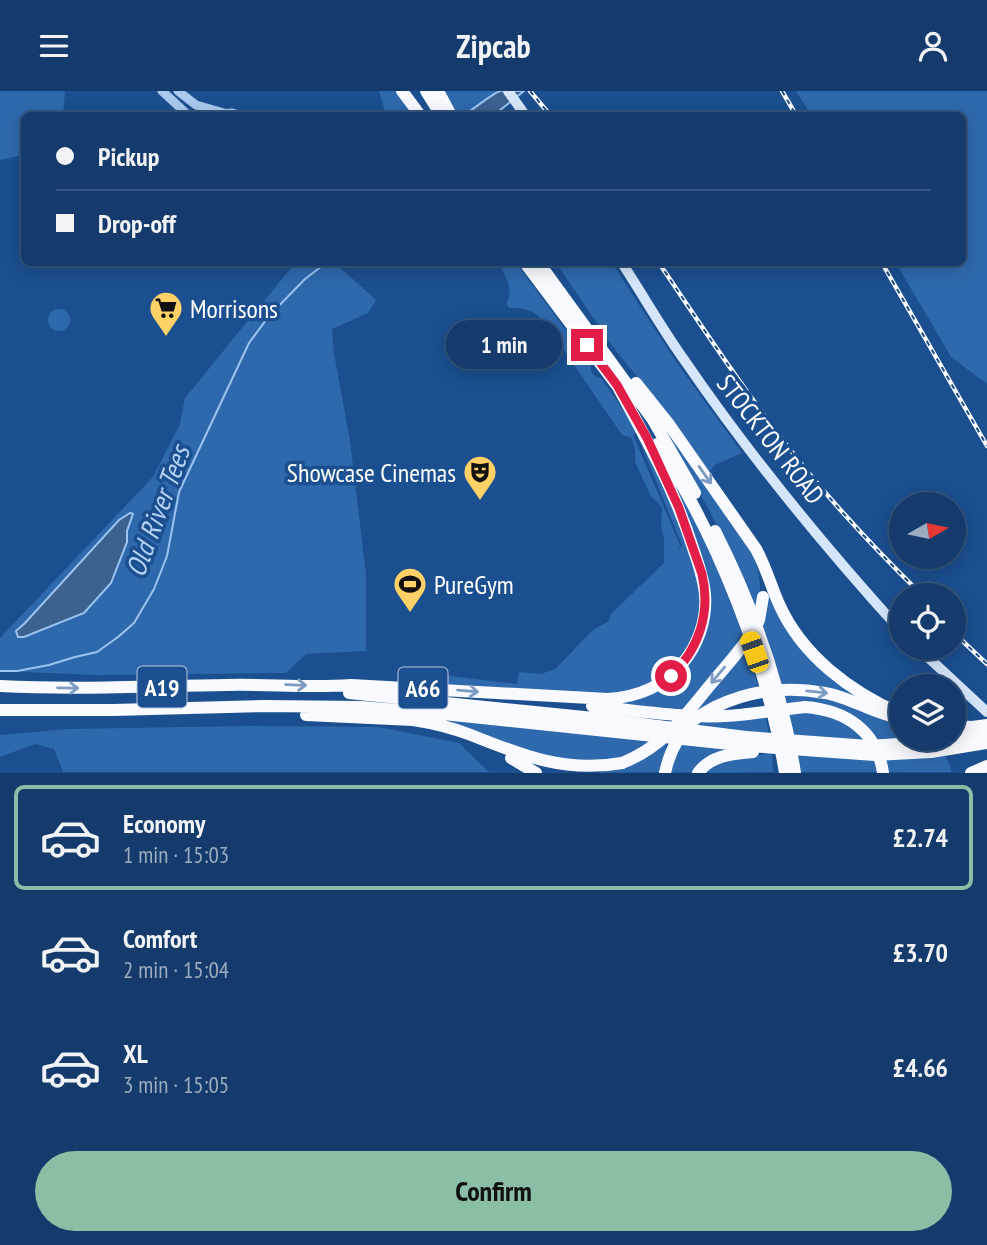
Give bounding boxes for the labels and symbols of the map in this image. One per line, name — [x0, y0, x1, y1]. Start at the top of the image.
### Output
supermarket icon: Morrisons — [147, 289, 185, 338]
place label: Morrisons — [190, 292, 278, 325]
callout: 1 min — [447, 321, 562, 369]
route end — [571, 329, 603, 361]
street label: STOCKTON ROAD — [710, 367, 832, 511]
water label: Old River Tees — [116, 438, 199, 582]
theatre icon: Showcase Cinemas — [461, 453, 499, 502]
place label: Showcase Cinemas — [287, 456, 456, 489]
one-way arrow — [698, 465, 712, 484]
north arrow — [889, 492, 966, 569]
sports icon: PureGym — [391, 565, 429, 614]
place label: PureGym — [434, 568, 514, 601]
car — [738, 629, 771, 675]
route start — [655, 660, 687, 692]
one-way arrow — [710, 666, 726, 684]
road number: A19 — [138, 667, 186, 707]
road number: A66 — [398, 667, 448, 709]
one-way arrow — [284, 679, 307, 692]
one-way arrow — [56, 681, 79, 695]
one-way arrow — [456, 685, 479, 698]
one-way arrow — [805, 686, 828, 699]

